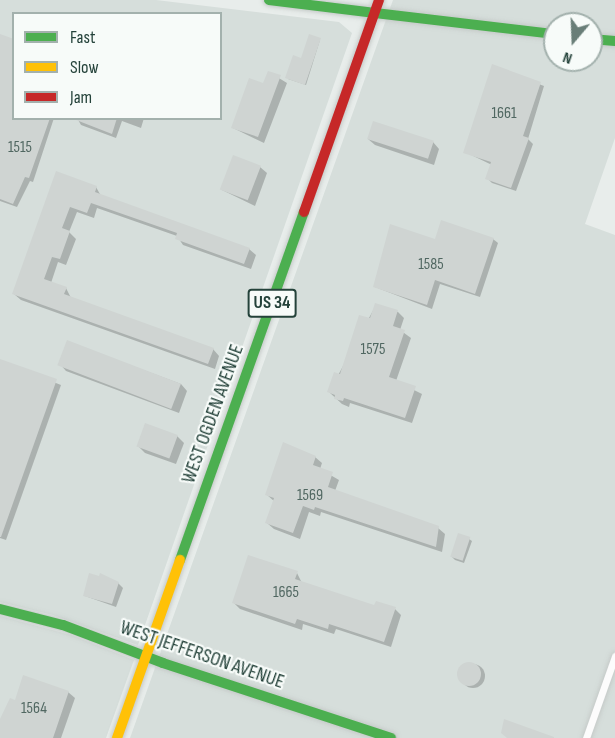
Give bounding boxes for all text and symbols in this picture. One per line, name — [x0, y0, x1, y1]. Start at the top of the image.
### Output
legend — [12, 12, 222, 120]
north arrow — [543, 12, 603, 72]
text: Fast — [70, 27, 95, 48]
text: N — [561, 47, 575, 68]
text: Slow — [70, 57, 99, 78]
text: Jam — [70, 87, 92, 108]
house number: 1661 — [491, 104, 517, 124]
house number: 1515 — [8, 138, 32, 158]
house number: 1585 — [418, 255, 444, 275]
road number: US 34 — [246, 288, 298, 318]
house number: 1575 — [361, 340, 385, 360]
street label: WEST OGDEN AVENUE — [177, 341, 249, 487]
house number: 1569 — [297, 486, 323, 506]
house number: 1665 — [273, 583, 299, 603]
street label: WEST JEFFERSON AVENUE — [117, 616, 287, 694]
house number: 1564 — [21, 699, 47, 719]

